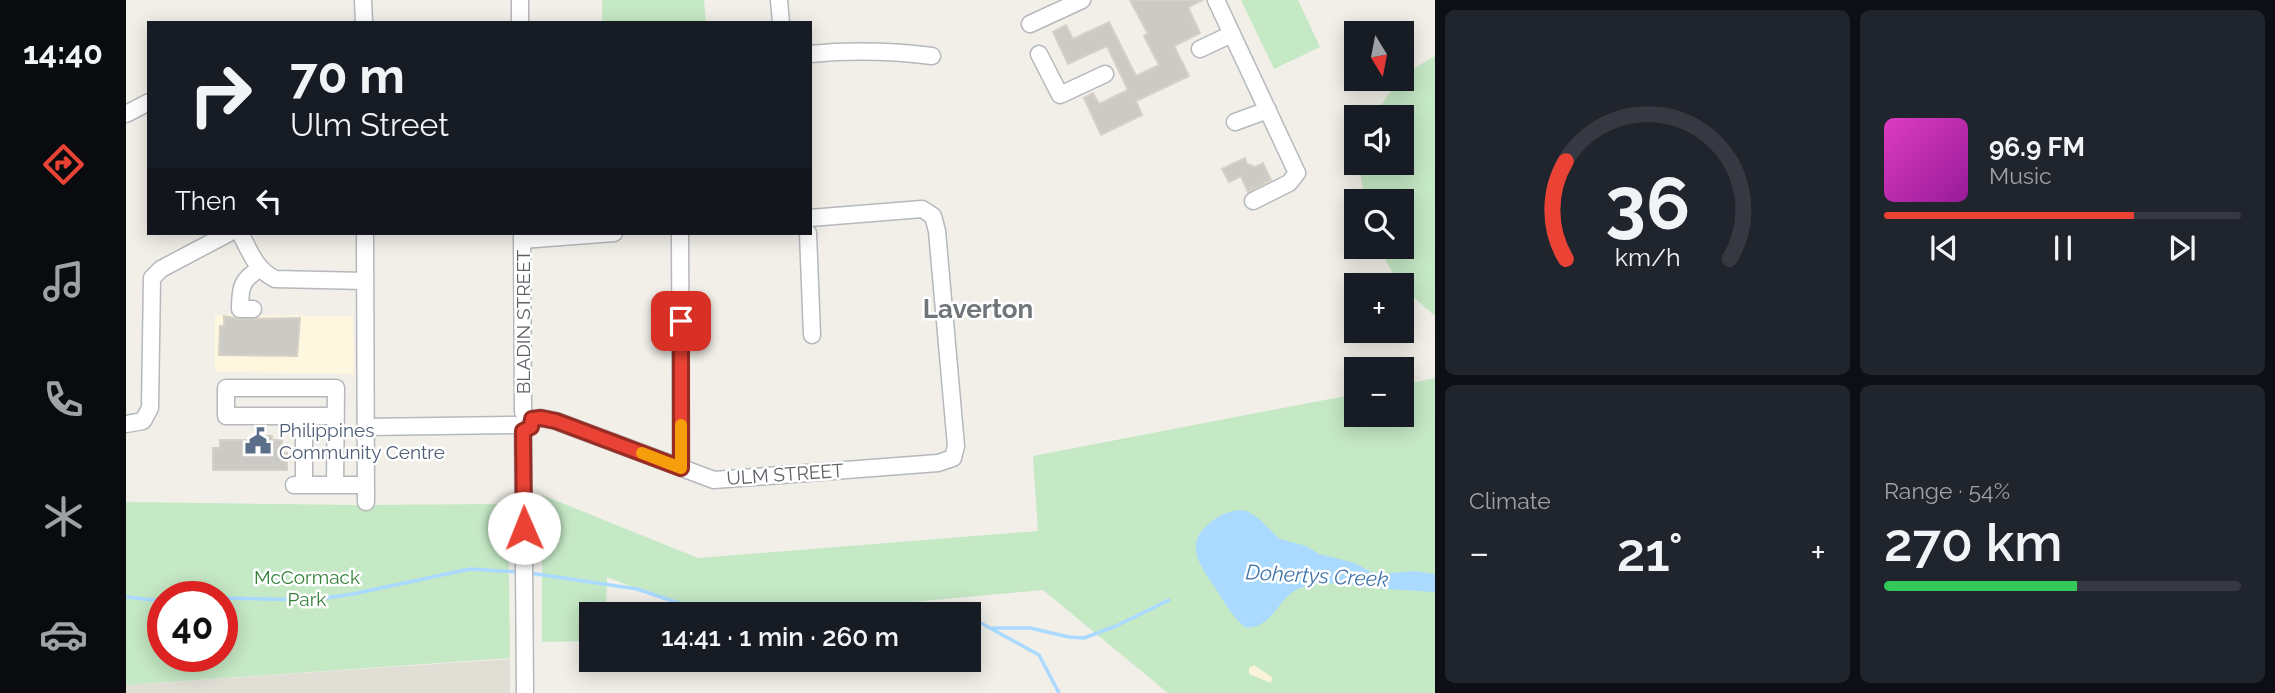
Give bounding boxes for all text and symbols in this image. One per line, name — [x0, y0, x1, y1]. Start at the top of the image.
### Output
north arrow — [1344, 21, 1414, 91]
map controls — [1344, 21, 1414, 427]
text: 14:40 — [23, 34, 103, 71]
text: 70 m — [290, 47, 405, 104]
icon: right — [175, 49, 266, 140]
button: sound — [1344, 105, 1414, 175]
text: Ulm Street — [290, 106, 449, 143]
text: 96.9 FM — [1989, 132, 2085, 162]
icon: directions — [39, 140, 88, 189]
text: 36 — [1605, 161, 1690, 246]
text: Music — [1989, 162, 2052, 189]
icon: left — [250, 182, 288, 220]
text: Then — [175, 186, 236, 216]
button: search — [1344, 189, 1414, 259]
icon: previous — [1925, 229, 1963, 267]
icon: pause — [2044, 229, 2082, 267]
icon: next — [2163, 229, 2201, 267]
text: km/h — [1615, 242, 1680, 272]
street label: BLADIN STREET — [512, 249, 534, 394]
icon: music — [39, 257, 88, 306]
button: + — [1344, 273, 1414, 343]
pin — [651, 291, 711, 351]
district label: Laverton — [923, 294, 1033, 324]
icon: arrive — [662, 302, 700, 340]
button: − — [1344, 357, 1414, 427]
icon: phone — [39, 375, 88, 424]
place label: Philippines Community Centre — [279, 419, 445, 463]
public building icon: Philippines Community Centre — [243, 426, 273, 456]
street label: ULM STREET — [726, 459, 845, 489]
text: Range · 54% — [1884, 477, 2010, 504]
text: Climate — [1469, 487, 1551, 514]
position arrow — [487, 491, 561, 565]
icon: climate — [39, 492, 88, 541]
text: 270 km — [1884, 512, 2063, 573]
text: 21° — [1617, 522, 1683, 583]
text: − — [1469, 530, 1489, 575]
text: + — [1810, 530, 1826, 575]
water label: Dohertys Creek — [1245, 559, 1389, 592]
park label: McCormack Park — [254, 566, 360, 610]
speed limit sign: 40 — [147, 581, 238, 672]
icon: car — [39, 610, 88, 659]
text: 14:41 · 1 min · 260 m — [661, 622, 899, 652]

